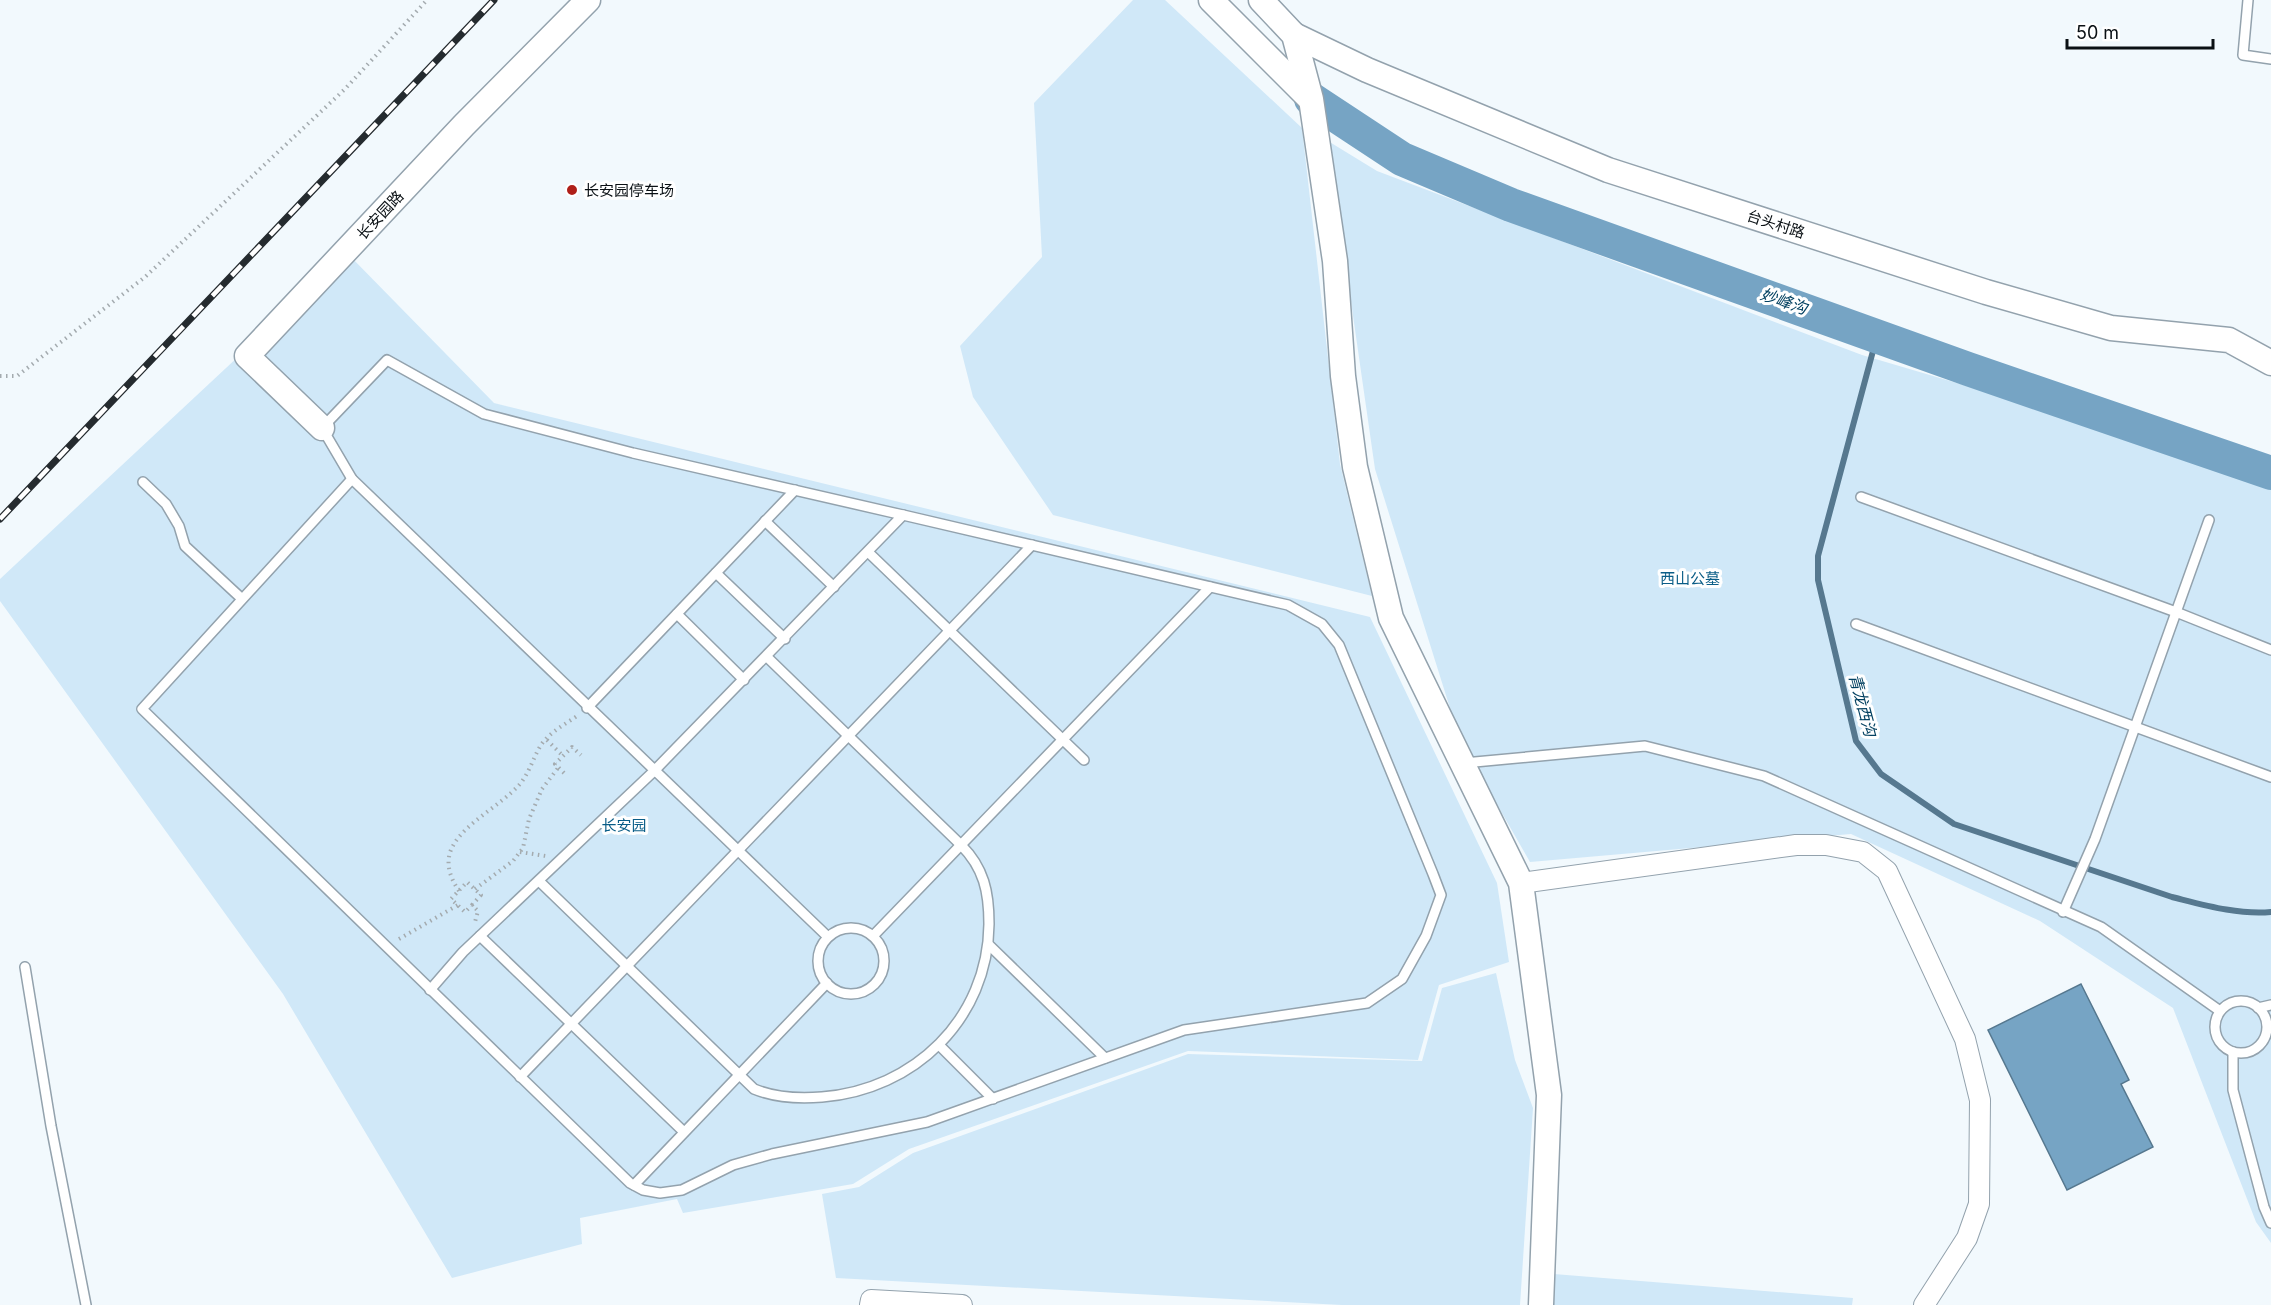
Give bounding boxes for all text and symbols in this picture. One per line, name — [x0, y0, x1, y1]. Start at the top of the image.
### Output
scale bar — [2067, 12, 2212, 50]
text: 50 m — [2076, 22, 2119, 43]
place label: 长安园停车场 — [584, 181, 674, 200]
marker: 长安园停车场 — [565, 183, 579, 197]
street label: 长安园路 — [353, 187, 407, 243]
street label: 台头村路 — [1745, 206, 1807, 242]
water label: 妙峰沟 — [1758, 284, 1812, 319]
park label: 西山公墓 — [1660, 569, 1720, 588]
water label: 青龙西沟 — [1845, 671, 1881, 740]
park label: 长安园 — [601, 816, 647, 835]

